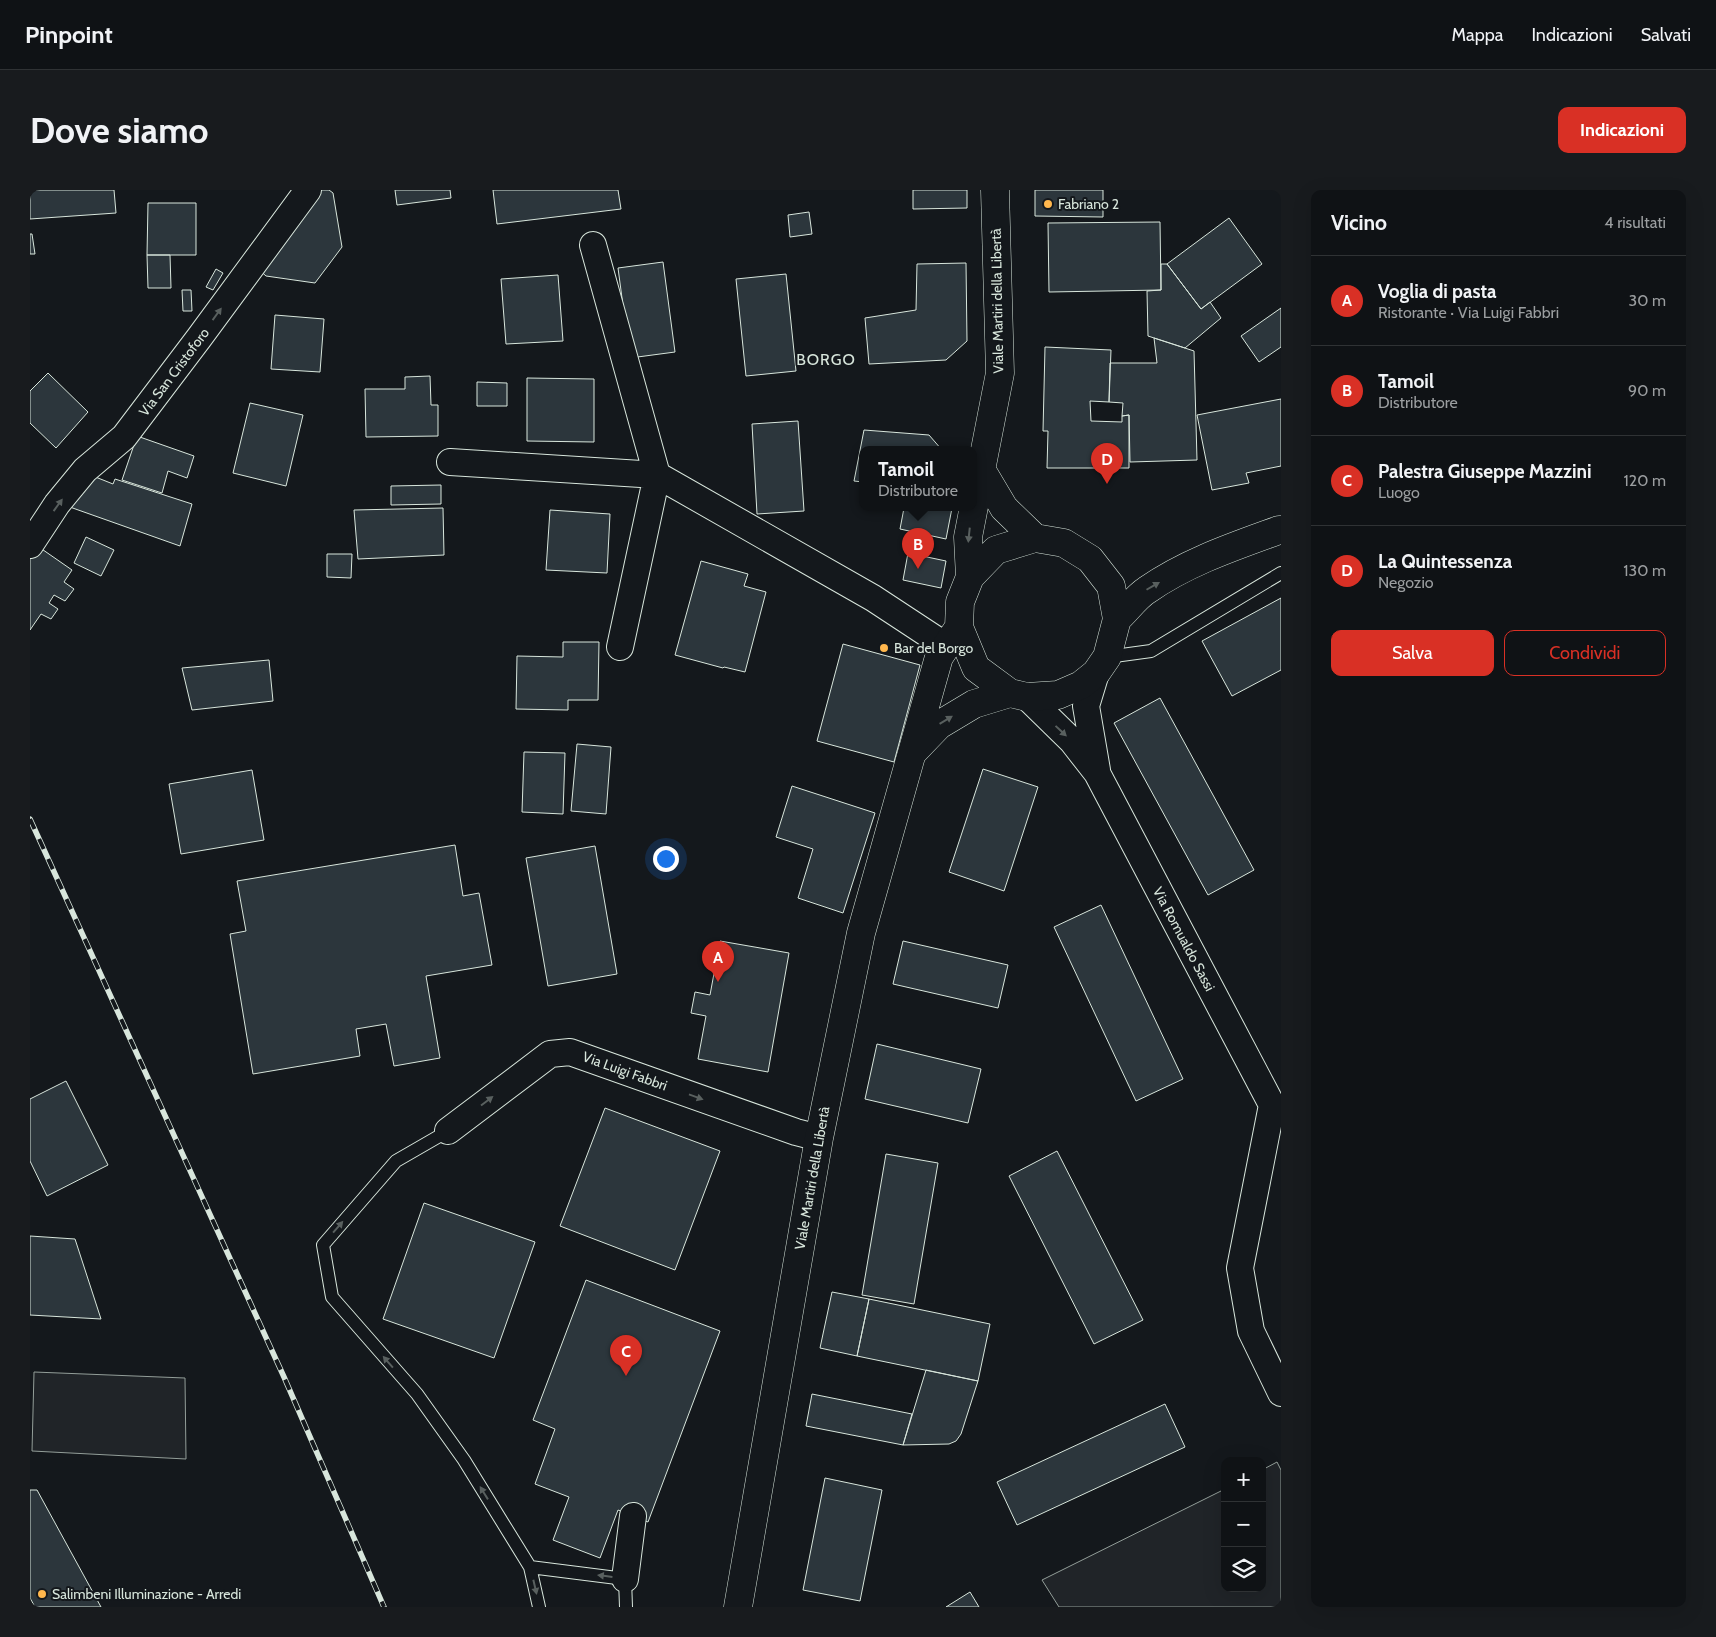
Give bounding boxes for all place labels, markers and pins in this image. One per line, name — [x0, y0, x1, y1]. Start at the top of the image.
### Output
place label: Fabriano 2 — [1058, 195, 1119, 213]
marker: Fabriano 2 — [1042, 198, 1054, 210]
pin: D — [1091, 443, 1123, 484]
pin: B — [902, 528, 934, 569]
place label: Bar del Borgo — [894, 639, 973, 657]
marker: Bar del Borgo — [878, 642, 890, 654]
pin: A — [702, 941, 734, 982]
pin: C — [610, 1335, 642, 1376]
place label: Salimbeni Illuminazione - Arredi — [52, 1585, 241, 1603]
marker: Salimbeni Illuminazione - Arredi — [36, 1588, 48, 1600]

